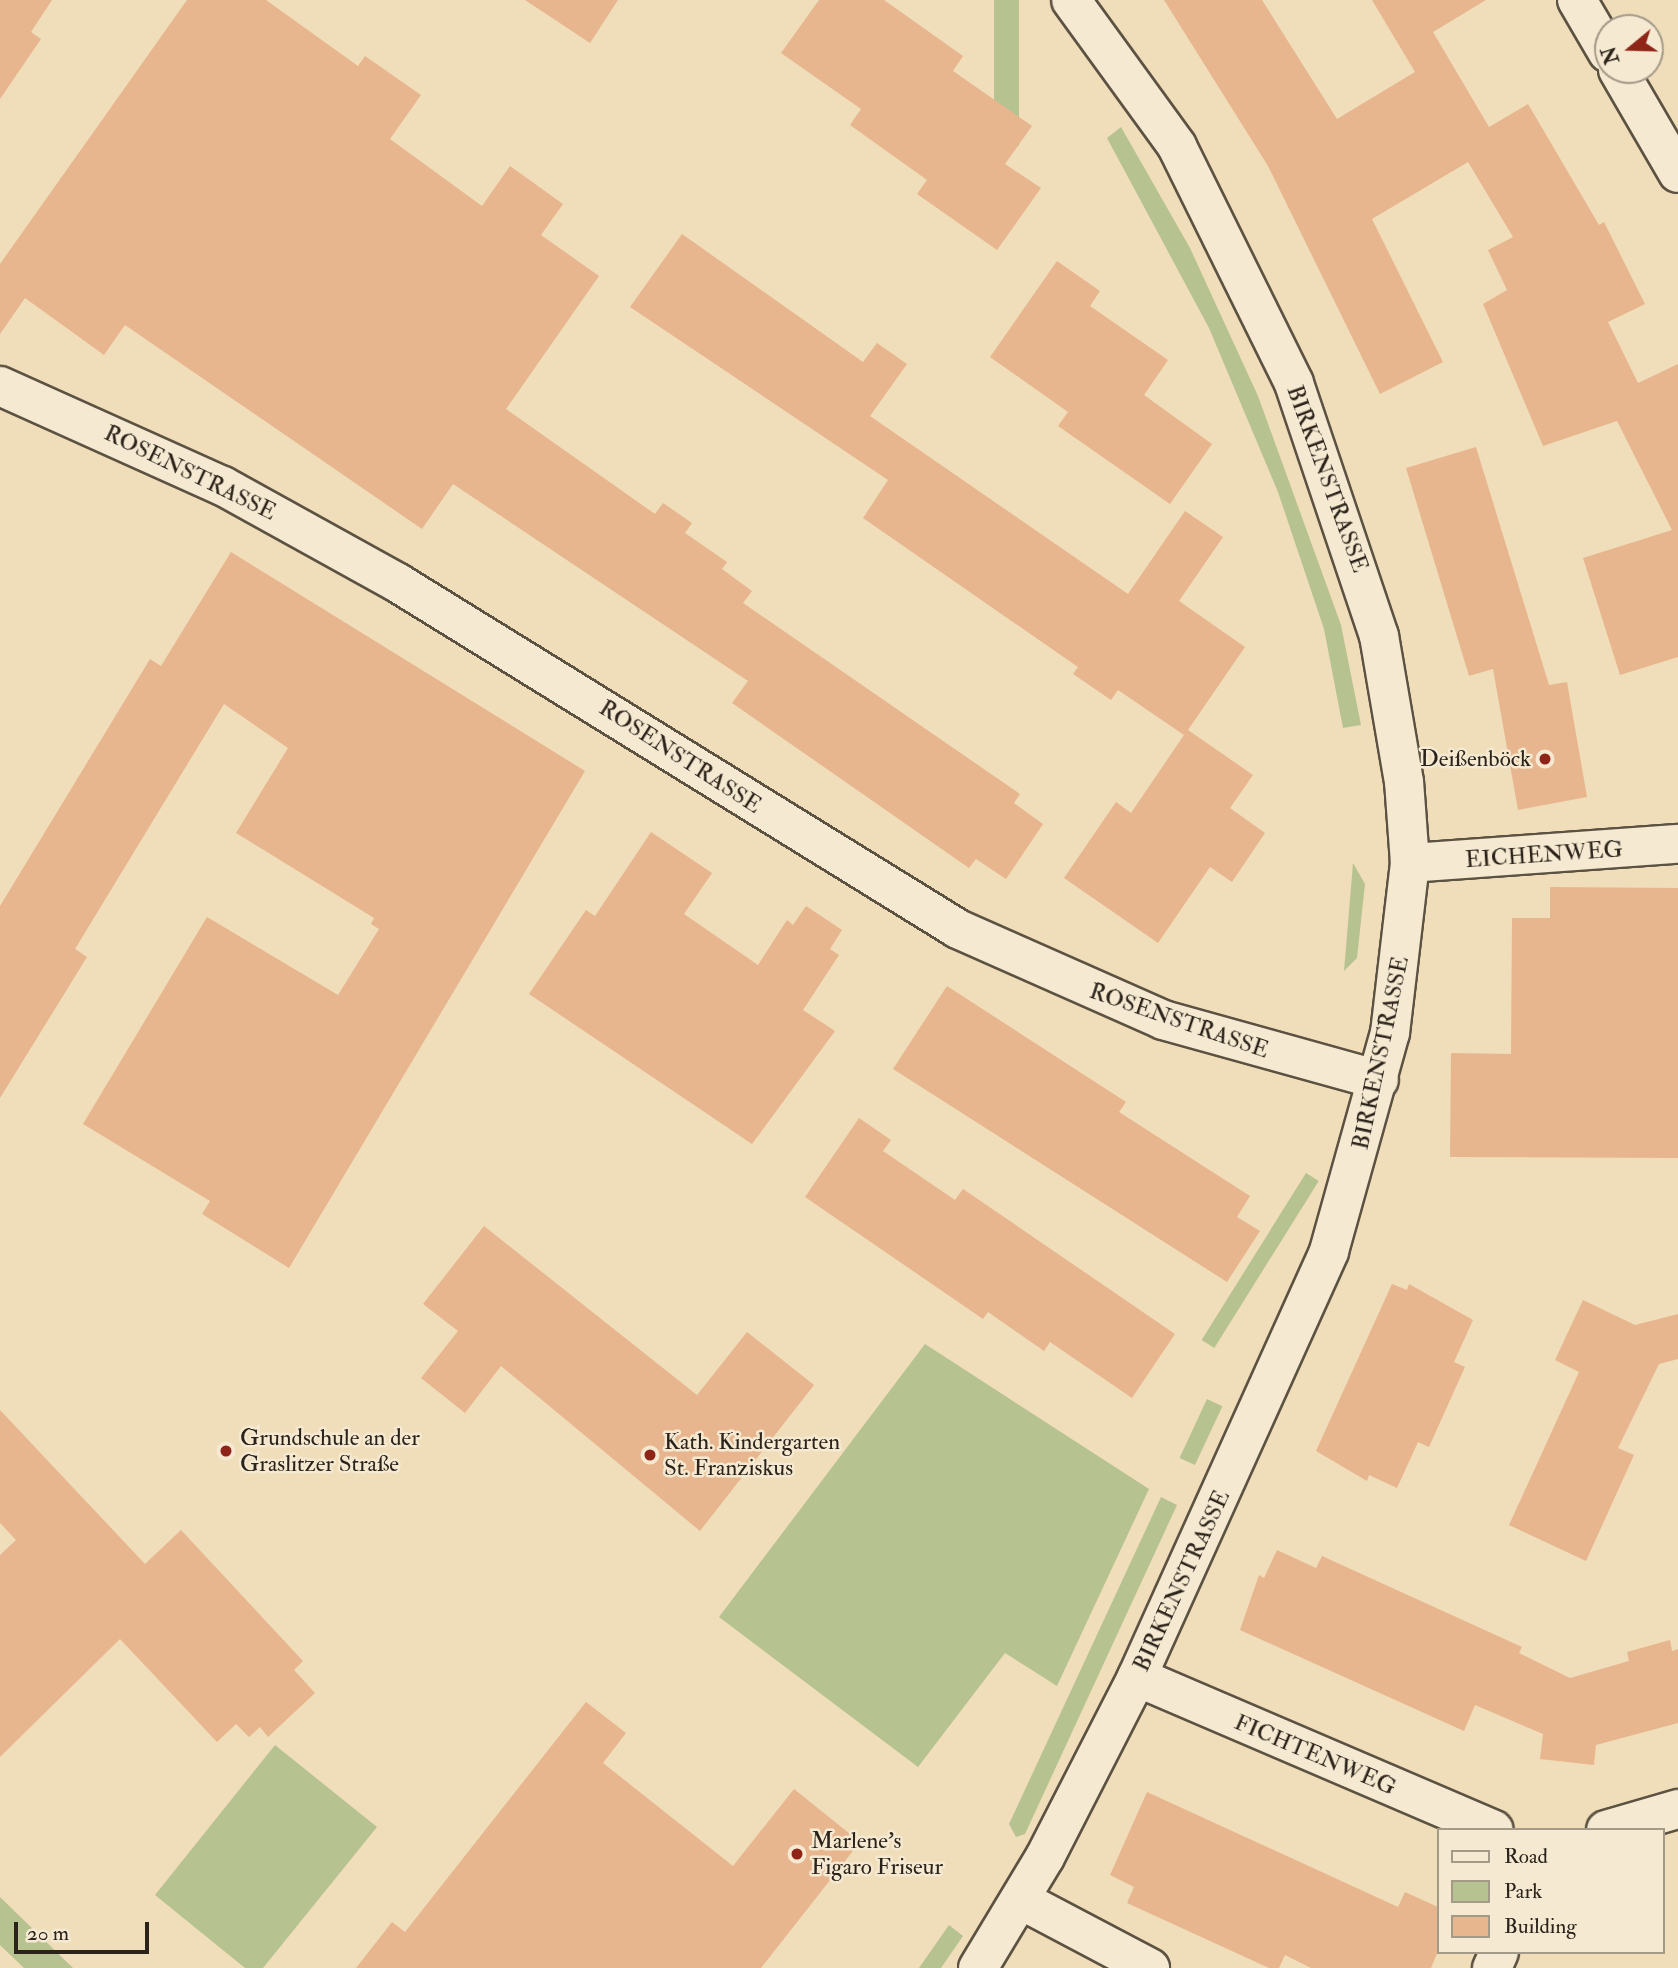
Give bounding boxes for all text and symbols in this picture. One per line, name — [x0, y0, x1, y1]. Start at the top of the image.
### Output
north arrow — [1594, 14, 1664, 84]
text: N — [1597, 43, 1625, 67]
street label: BIRKENSTRASSE — [1280, 382, 1374, 576]
street label: ROSENSTRASSE — [100, 419, 280, 527]
street label: ROSENSTRASSE — [594, 694, 766, 820]
place label: Deißenböck — [1420, 745, 1531, 773]
marker: Deißenböck — [1537, 751, 1553, 767]
street label: EICHENWEG — [1464, 836, 1624, 874]
street label: BIRKENSTRASSE — [1347, 954, 1415, 1152]
street label: ROSENSTRASSE — [1086, 977, 1272, 1065]
place label: Grundschule an der Graslitzer Straße — [240, 1424, 420, 1478]
place label: Kath. Kindergarten St. Franziskus — [664, 1428, 840, 1482]
marker: Grundschule an der Graslitzer Straße — [218, 1443, 234, 1459]
marker: Kath. Kindergarten St. Franziskus — [642, 1447, 658, 1463]
street label: BIRKENSTRASSE — [1128, 1486, 1236, 1676]
street label: FICHTENWEG — [1230, 1709, 1400, 1801]
place label: Marlene's Figaro Friseur — [811, 1827, 943, 1881]
legend — [1436, 1828, 1664, 1954]
text: Road — [1504, 1843, 1548, 1870]
marker: Marlene's Figaro Friseur — [789, 1846, 805, 1862]
text: Park — [1504, 1878, 1542, 1905]
scale bar — [18, 1909, 152, 1953]
text: Building — [1504, 1913, 1577, 1940]
text: 20 m — [27, 1920, 69, 1947]

